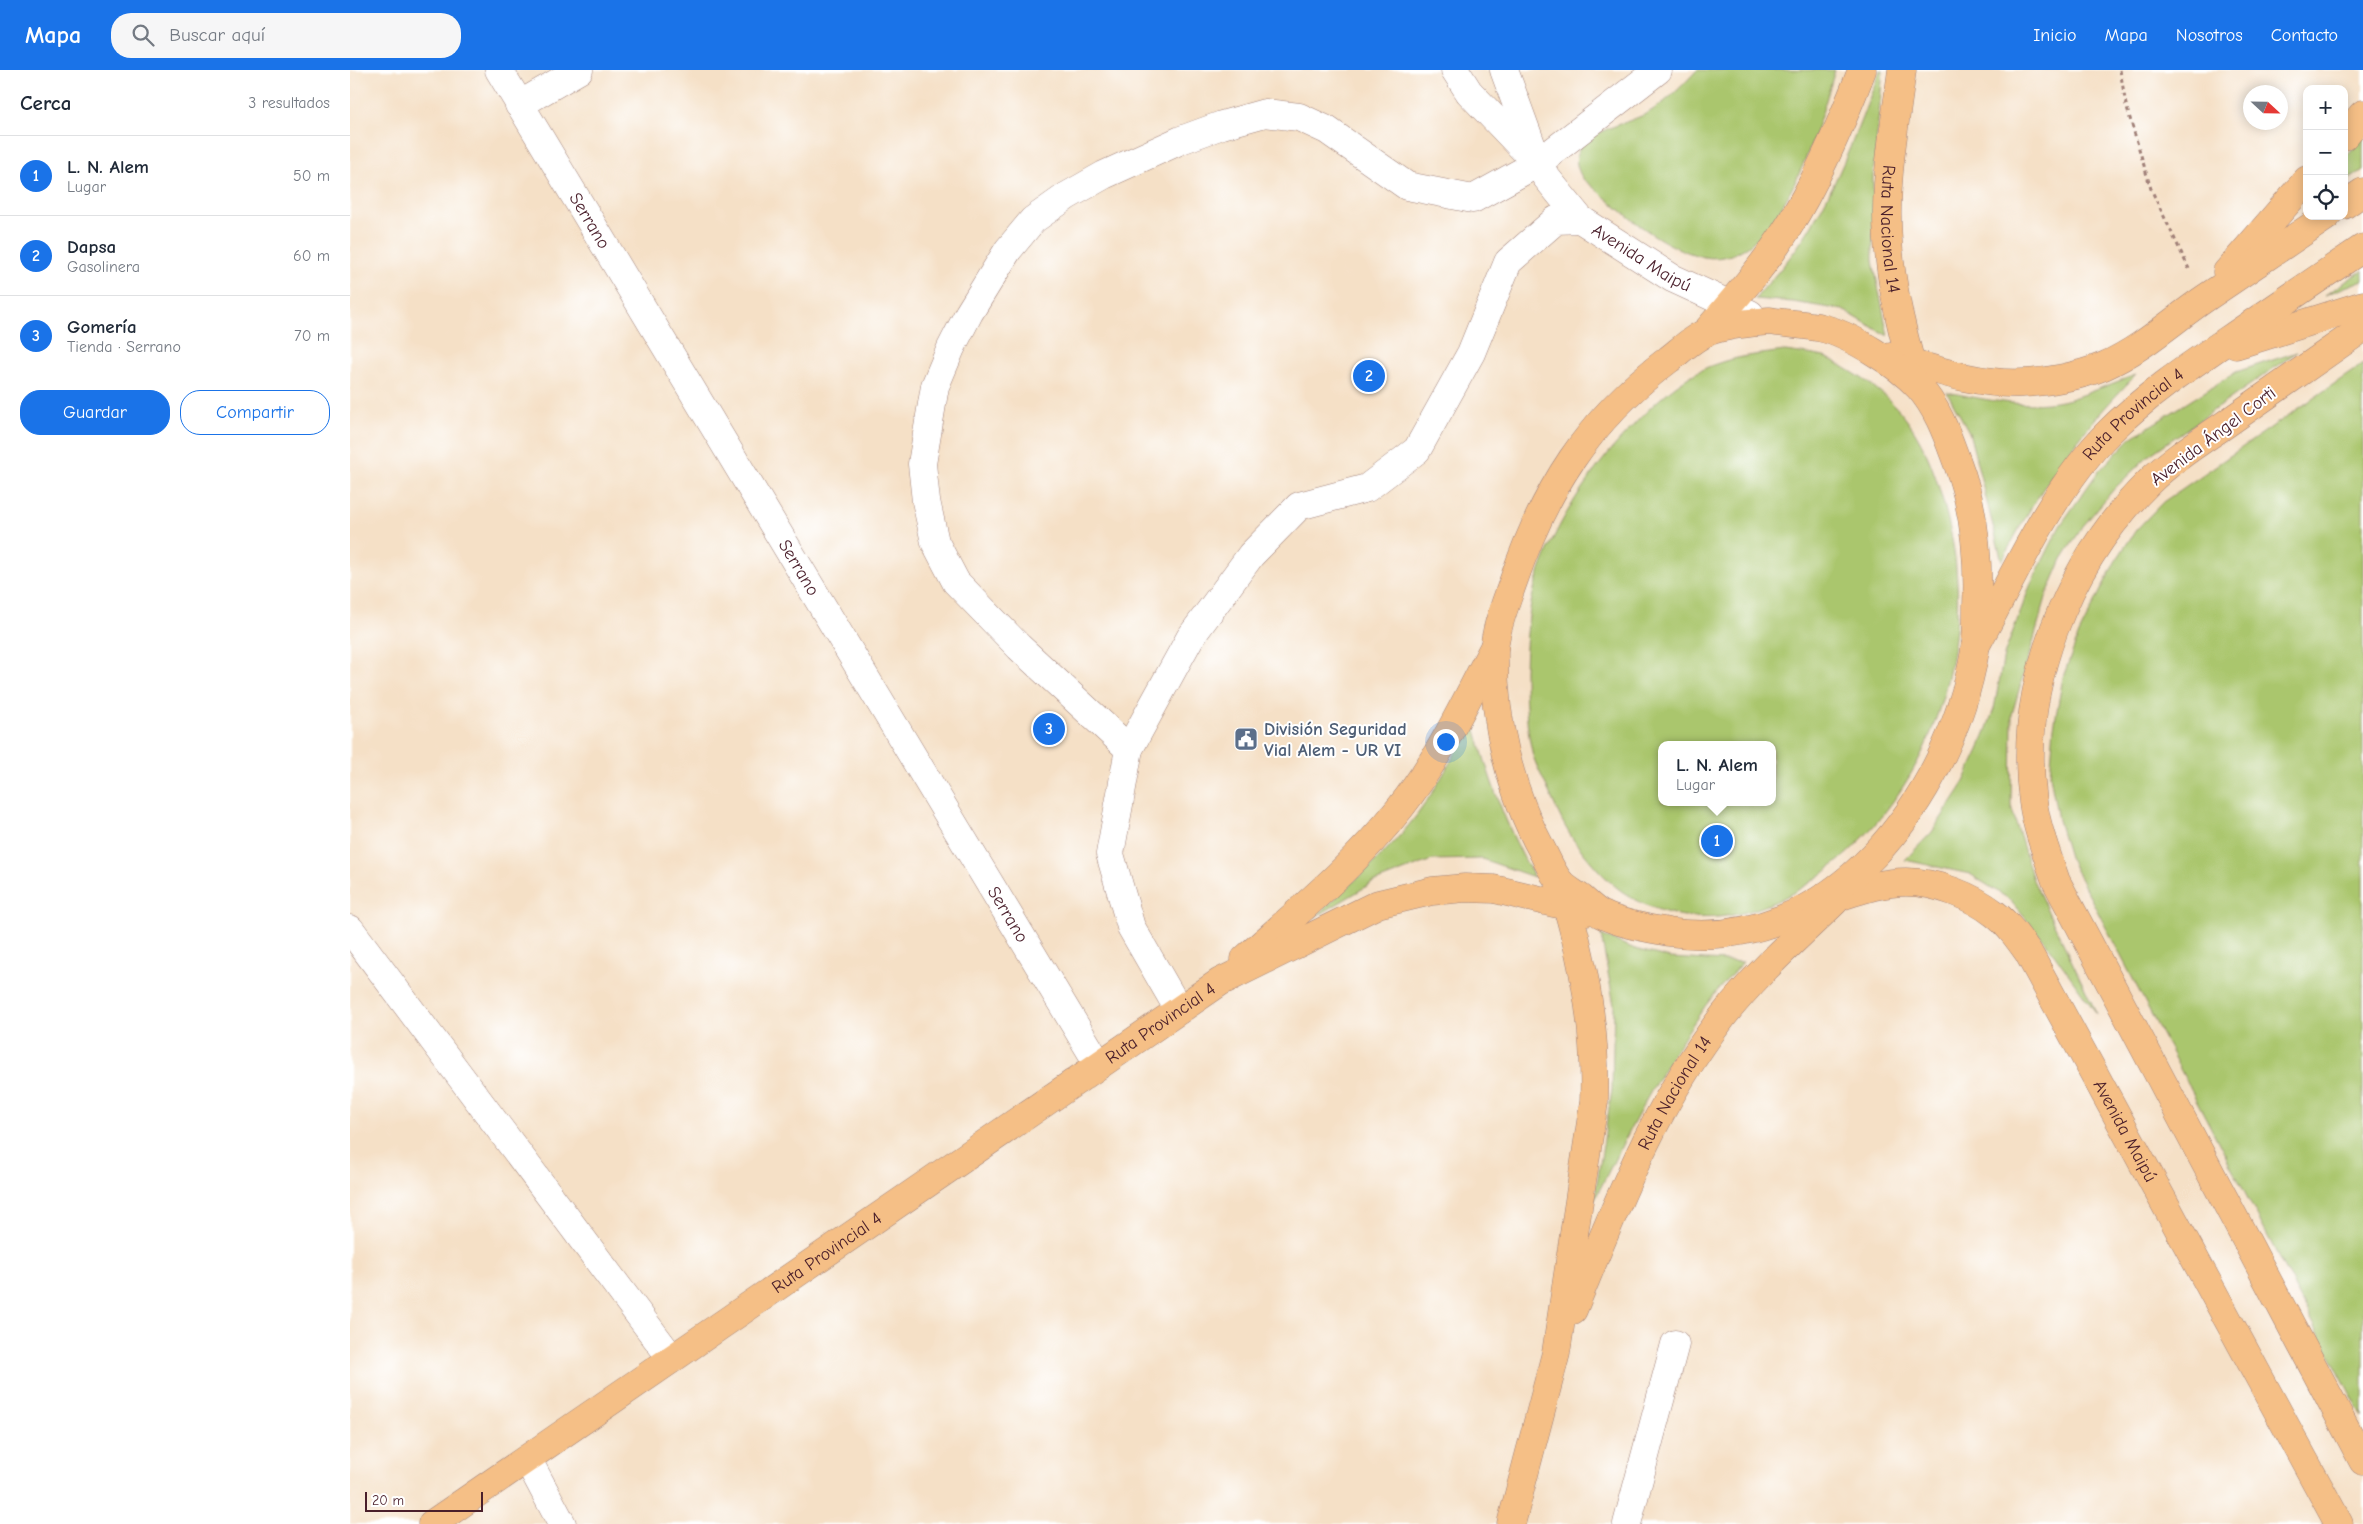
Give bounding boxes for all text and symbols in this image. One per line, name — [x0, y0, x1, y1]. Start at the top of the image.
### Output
search box — [111, 13, 461, 58]
text: Mapa — [25, 21, 81, 49]
icon: search — [129, 21, 157, 49]
text: Buscar aquí — [169, 24, 265, 46]
text: Inicio — [2033, 25, 2077, 46]
text: Mapa — [2105, 25, 2148, 46]
text: Nosotros — [2176, 25, 2243, 46]
text: Contacto — [2271, 25, 2338, 46]
north arrow — [2243, 85, 2288, 130]
map controls — [2303, 85, 2348, 220]
button: + — [2303, 85, 2348, 130]
text: Cerca — [20, 91, 71, 115]
text: 3 resultados — [248, 94, 330, 112]
button: − — [2303, 130, 2348, 175]
text: L. N. Alem — [67, 156, 149, 178]
street label: Ruta Nacional 14 — [1876, 164, 1904, 295]
text: 1 — [33, 167, 39, 185]
text: 50 m — [293, 167, 330, 185]
button: locate — [2303, 175, 2348, 220]
text: Lugar — [67, 178, 106, 196]
street label: Serrano — [565, 189, 614, 253]
street label: Avenida Maipú — [1588, 219, 1694, 296]
text: Dapsa — [67, 236, 116, 258]
text: 2 — [32, 247, 40, 265]
text: 60 m — [293, 247, 330, 265]
text: Gasolinera — [67, 258, 140, 276]
text: Gomería — [67, 316, 137, 338]
text: 3 — [32, 327, 40, 345]
text: 70 m — [294, 327, 330, 345]
text: Tienda · Serrano — [67, 338, 181, 356]
pin: 2 — [1353, 357, 1385, 395]
street label: Ruta Provincial 4 — [2078, 364, 2188, 465]
street label: Avenida Ángel Corti — [2146, 382, 2280, 490]
button: Guardar — [20, 390, 170, 435]
button: Compartir — [180, 390, 330, 435]
street label: Serrano — [774, 536, 824, 600]
pin: 3 — [1033, 710, 1065, 748]
place label: División Seguridad Vial Alem - UR VI — [1264, 719, 1407, 761]
public building icon: División Seguridad Vial Alem - UR VI — [1233, 726, 1259, 752]
your location — [1433, 729, 1459, 755]
popup — [1658, 741, 1776, 806]
text: L. N. Alem — [1676, 754, 1758, 776]
text: Lugar — [1676, 776, 1715, 794]
pin: 1 — [1701, 822, 1733, 860]
street label: Serrano — [983, 883, 1033, 946]
street label: Ruta Provincial 4 — [1102, 978, 1220, 1069]
street label: Ruta Nacional 14 — [1634, 1032, 1716, 1153]
street label: Avenida Maipú — [2089, 1076, 2161, 1186]
street label: Ruta Provincial 4 — [768, 1208, 886, 1298]
scale bar — [365, 1489, 482, 1512]
text: 20 m — [372, 1492, 404, 1509]

